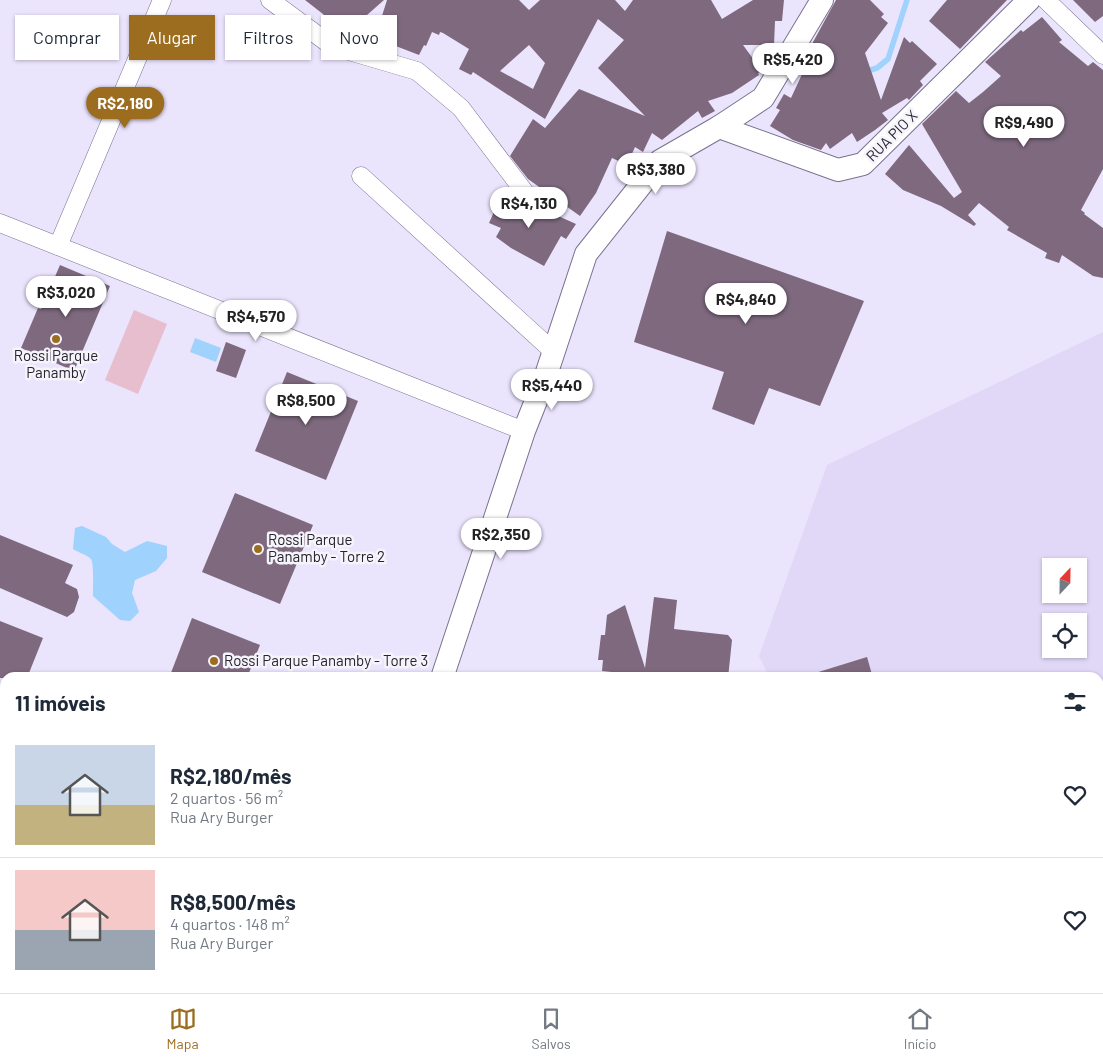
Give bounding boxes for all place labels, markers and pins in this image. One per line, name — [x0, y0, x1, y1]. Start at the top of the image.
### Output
pin: R$5,420 — [747, 42, 839, 85]
pin: R$2,180 — [79, 86, 171, 129]
pin: R$9,490 — [978, 106, 1070, 148]
pin: R$3,380 — [610, 152, 702, 195]
pin: R$4,130 — [483, 186, 575, 229]
pin: R$3,020 — [20, 276, 112, 318]
pin: R$4,840 — [700, 282, 792, 325]
pin: R$4,570 — [210, 300, 302, 342]
marker: Rossi Parque Panamby — [50, 333, 62, 345]
place label: Rossi Parque Panamby — [14, 346, 98, 381]
pin: R$5,440 — [506, 368, 598, 411]
pin: R$8,500 — [260, 384, 352, 426]
pin: R$2,350 — [455, 518, 547, 560]
place label: Rossi Parque Panamby - Torre 2 — [268, 530, 385, 565]
marker: Rossi Parque Panamby - Torre 2 — [252, 543, 264, 555]
place label: Rossi Parque Panamby - Torre 3 — [224, 651, 428, 669]
marker: Rossi Parque Panamby - Torre 3 — [208, 655, 220, 667]

